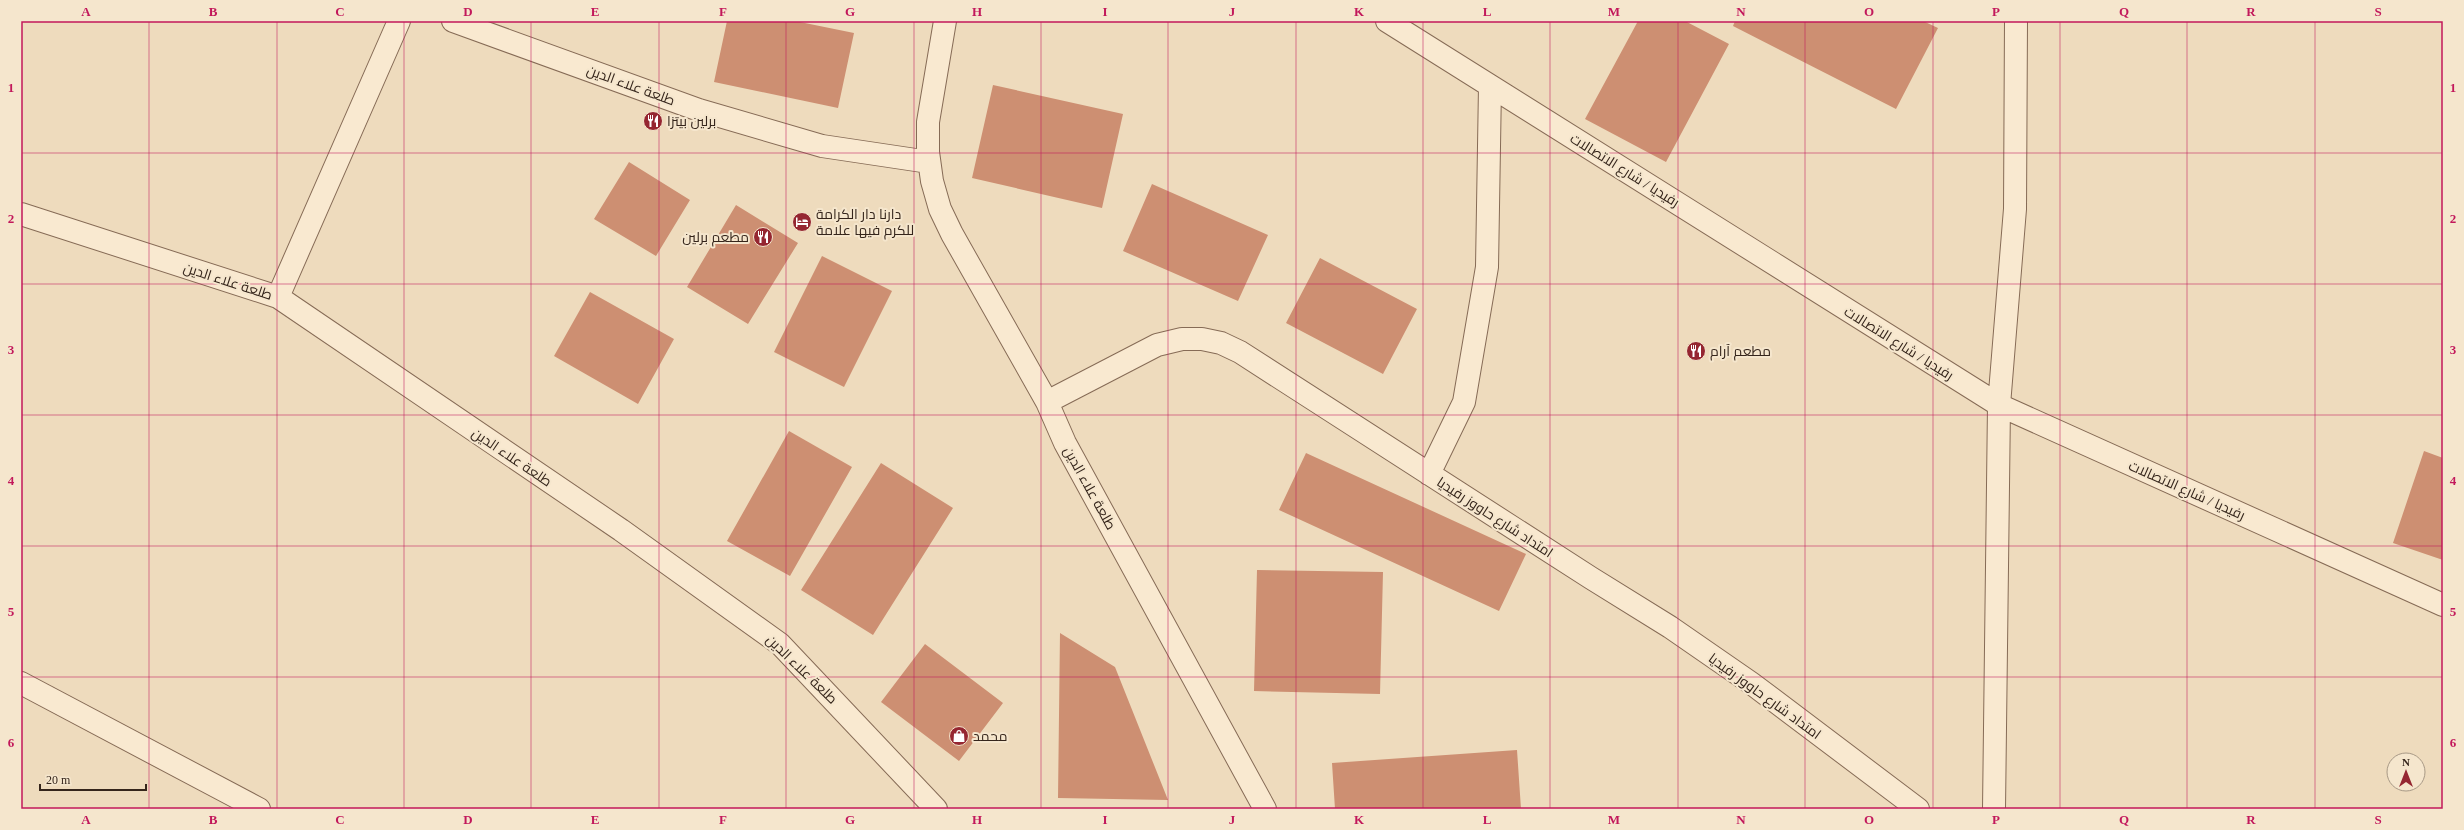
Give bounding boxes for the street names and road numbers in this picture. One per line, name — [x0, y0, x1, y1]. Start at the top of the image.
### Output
street label: طلعة علاء الدين — [585, 63, 677, 108]
street label: رفيديا / شارع الاتصالات — [1567, 131, 1682, 211]
street label: طلعة علاء الدين — [181, 260, 274, 303]
street label: رفيديا / شارع الاتصالات — [1841, 304, 1956, 384]
street label: طلعة علاء الدين — [469, 425, 554, 490]
street label: طلعة علاء الدين — [1061, 444, 1119, 532]
street label: رفيديا / شارع الاتصالات — [2126, 458, 2247, 524]
street label: امتداد شارع حاووز رفيديا — [1433, 474, 1555, 561]
street label: طلعة علاء الدين — [763, 632, 840, 707]
street label: امتداد شارع حاووز رفيديا — [1705, 651, 1824, 743]

